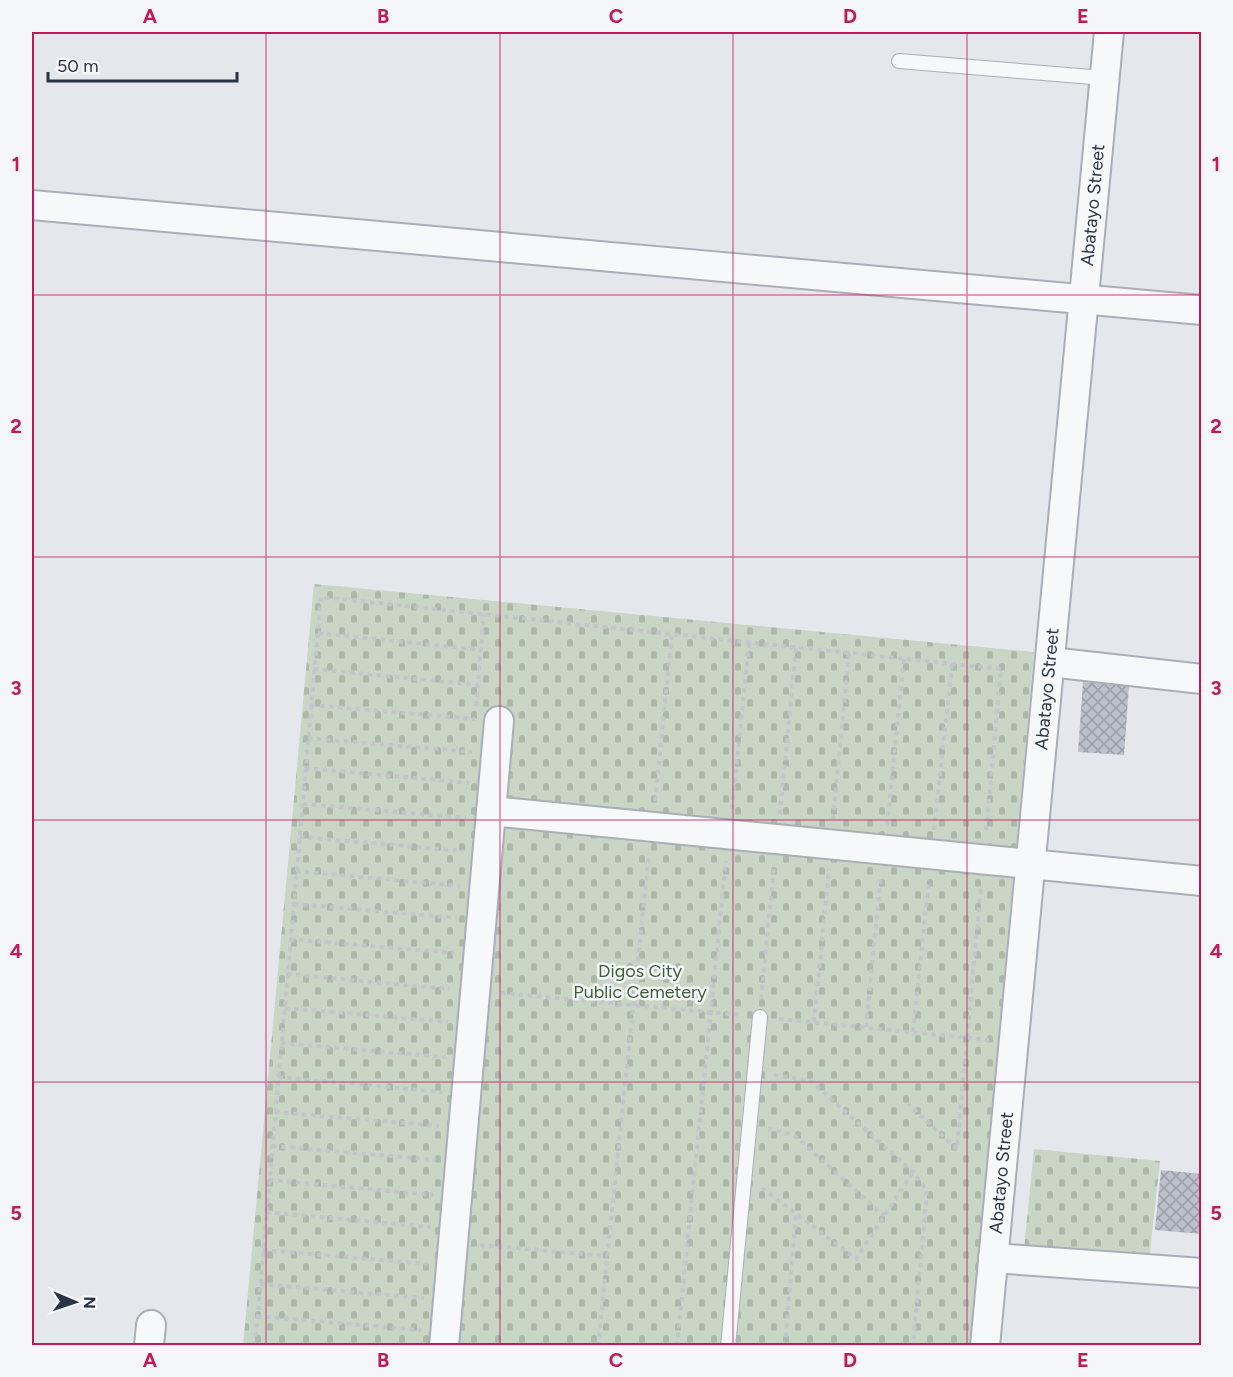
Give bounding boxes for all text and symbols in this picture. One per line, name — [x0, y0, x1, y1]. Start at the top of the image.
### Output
text: A — [143, 4, 158, 28]
text: B — [377, 4, 389, 28]
text: C — [609, 4, 623, 28]
text: D — [843, 4, 857, 28]
text: E — [1077, 4, 1089, 28]
scale bar — [48, 45, 237, 83]
text: 50 m — [57, 55, 99, 77]
street label: Abatayo Street — [1076, 143, 1109, 267]
text: 1 — [12, 152, 20, 176]
text: 1 — [1212, 152, 1220, 176]
text: 2 — [10, 414, 22, 438]
text: 2 — [1210, 414, 1222, 438]
street label: Abatayo Street — [1030, 627, 1064, 751]
text: 3 — [10, 676, 22, 700]
text: 3 — [1210, 676, 1222, 700]
text: 4 — [10, 939, 23, 963]
text: 4 — [1210, 939, 1223, 963]
park label: Digos City Public Cemetery — [573, 960, 707, 1003]
street label: Abatayo Street — [985, 1111, 1018, 1235]
text: 5 — [10, 1201, 22, 1225]
text: 5 — [1210, 1201, 1222, 1225]
north arrow — [45, 1272, 105, 1332]
text: N — [80, 1296, 99, 1309]
text: A — [143, 1348, 158, 1372]
text: B — [377, 1348, 389, 1372]
text: C — [609, 1348, 623, 1372]
text: D — [843, 1348, 857, 1372]
text: E — [1077, 1348, 1089, 1372]

